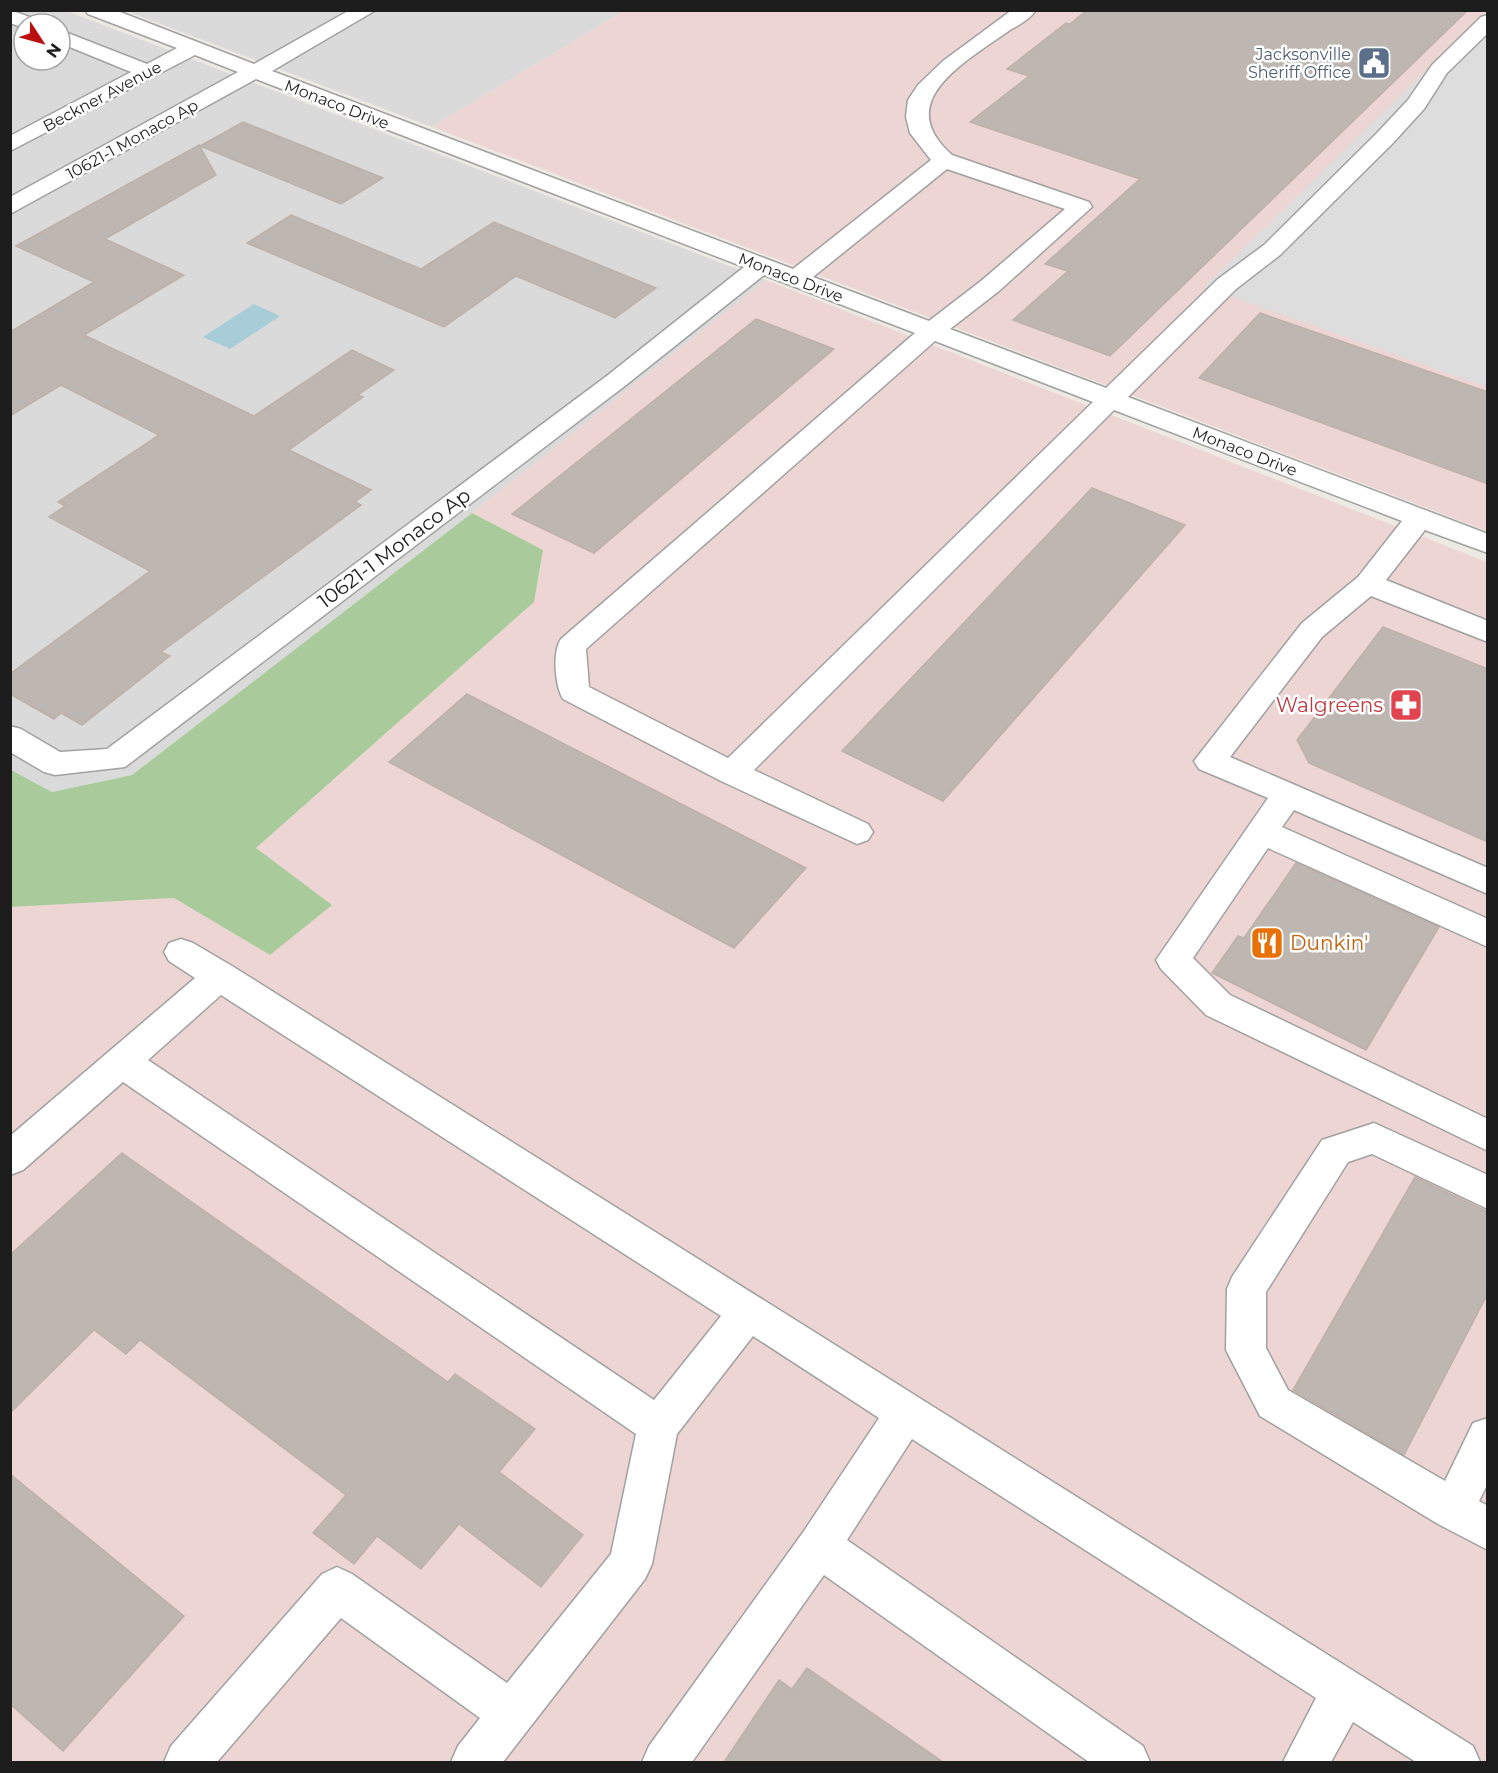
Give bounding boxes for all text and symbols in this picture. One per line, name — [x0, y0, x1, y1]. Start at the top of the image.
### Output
north arrow — [12, 12, 72, 72]
text: N — [42, 40, 65, 61]
place label: Jacksonville Sheriff Office — [1248, 45, 1351, 82]
public building icon: Jacksonville Sheriff Office — [1356, 45, 1392, 81]
street label: Beckner Avenue — [40, 57, 165, 136]
street label: Monaco Drive — [282, 76, 392, 133]
street label: 10621-1 Monaco Ap — [63, 95, 202, 184]
street label: Monaco Drive — [736, 249, 846, 306]
street label: Monaco Drive — [1190, 423, 1300, 480]
street label: 10621-1 Monaco Ap — [313, 483, 475, 613]
pharmacy icon: Walgreens — [1388, 687, 1424, 723]
place label: Walgreens — [1276, 693, 1383, 717]
restaurant icon: Dunkin' — [1249, 925, 1285, 961]
place label: Dunkin' — [1290, 931, 1368, 955]

